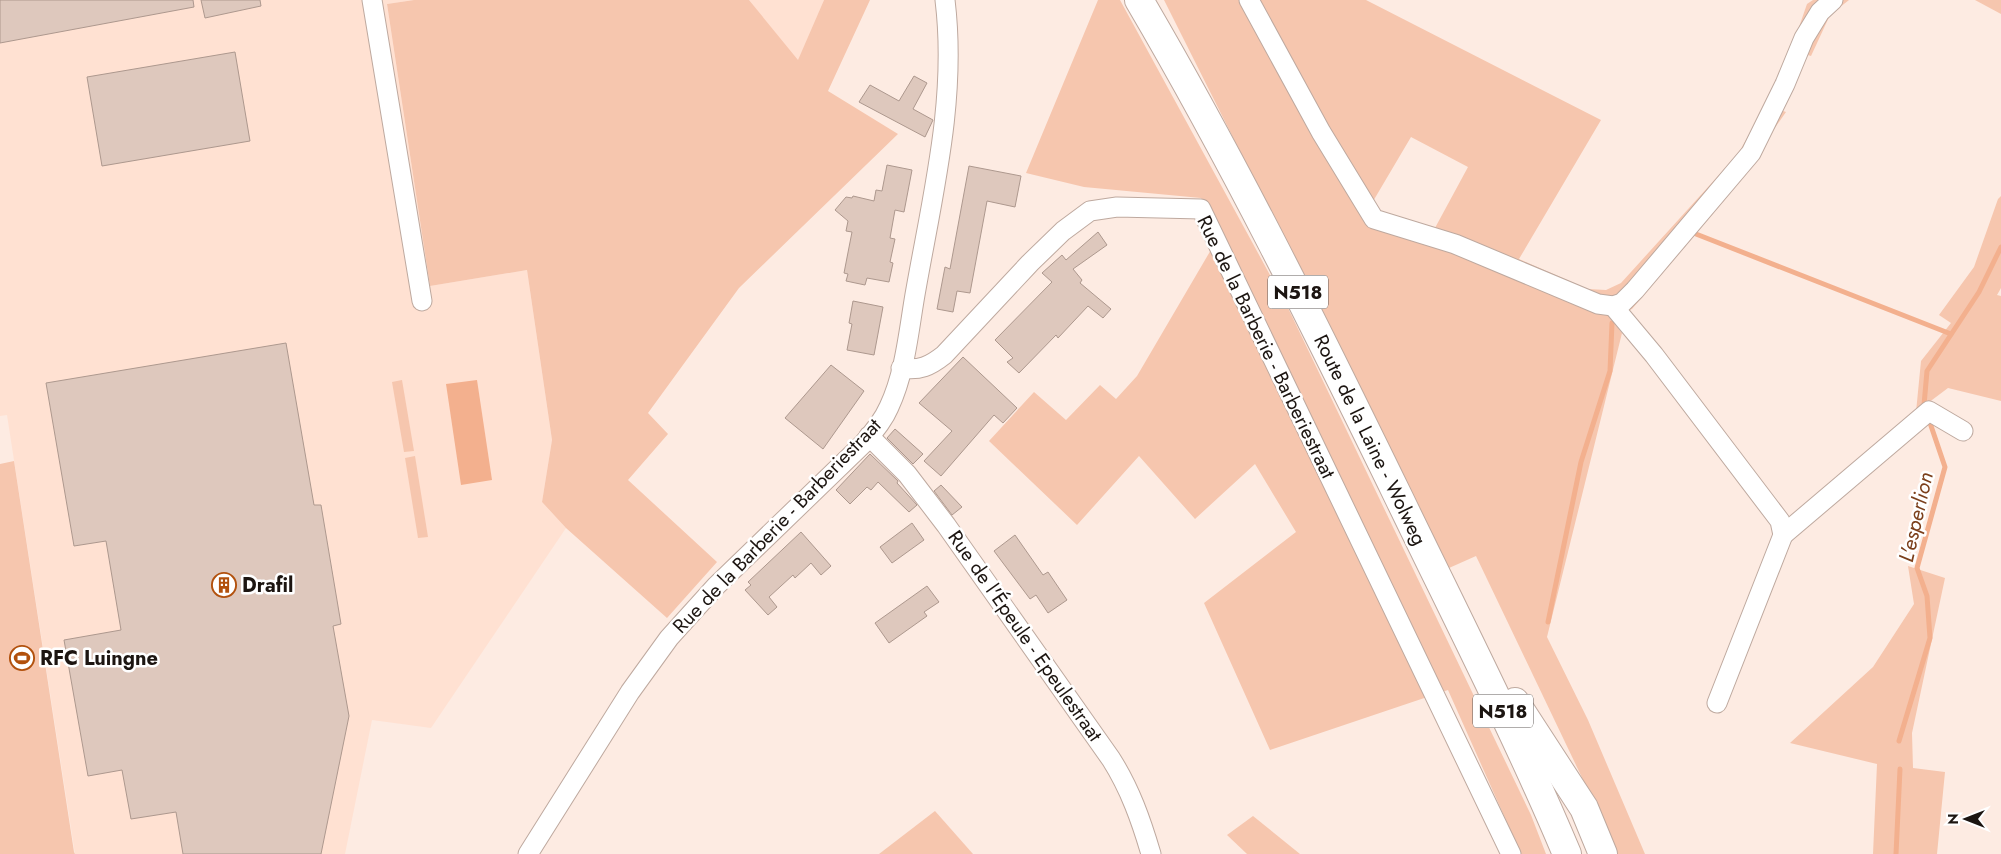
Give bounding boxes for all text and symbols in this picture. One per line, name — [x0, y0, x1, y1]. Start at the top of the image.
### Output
street label: Rue de la Barberie - Barberiestraat — [1190, 211, 1343, 484]
road number: N518 — [1268, 276, 1328, 308]
street label: Route de la Laine - Wolweg — [1306, 330, 1434, 550]
street label: Rue de la Barberie - Barberiestraat — [666, 412, 888, 640]
water label: L'esperlion — [1891, 469, 1941, 565]
street label: Rue de l'Épeule - Epeulestraat — [941, 524, 1109, 748]
place label: Drafil — [242, 571, 293, 600]
building icon: Drafil — [211, 572, 237, 598]
place label: RFC Luingne — [40, 644, 158, 673]
sports icon: RFC Luingne — [9, 645, 35, 671]
road number: N518 — [1473, 694, 1533, 728]
north arrow — [1941, 794, 1991, 844]
text: N — [1943, 813, 1963, 825]

